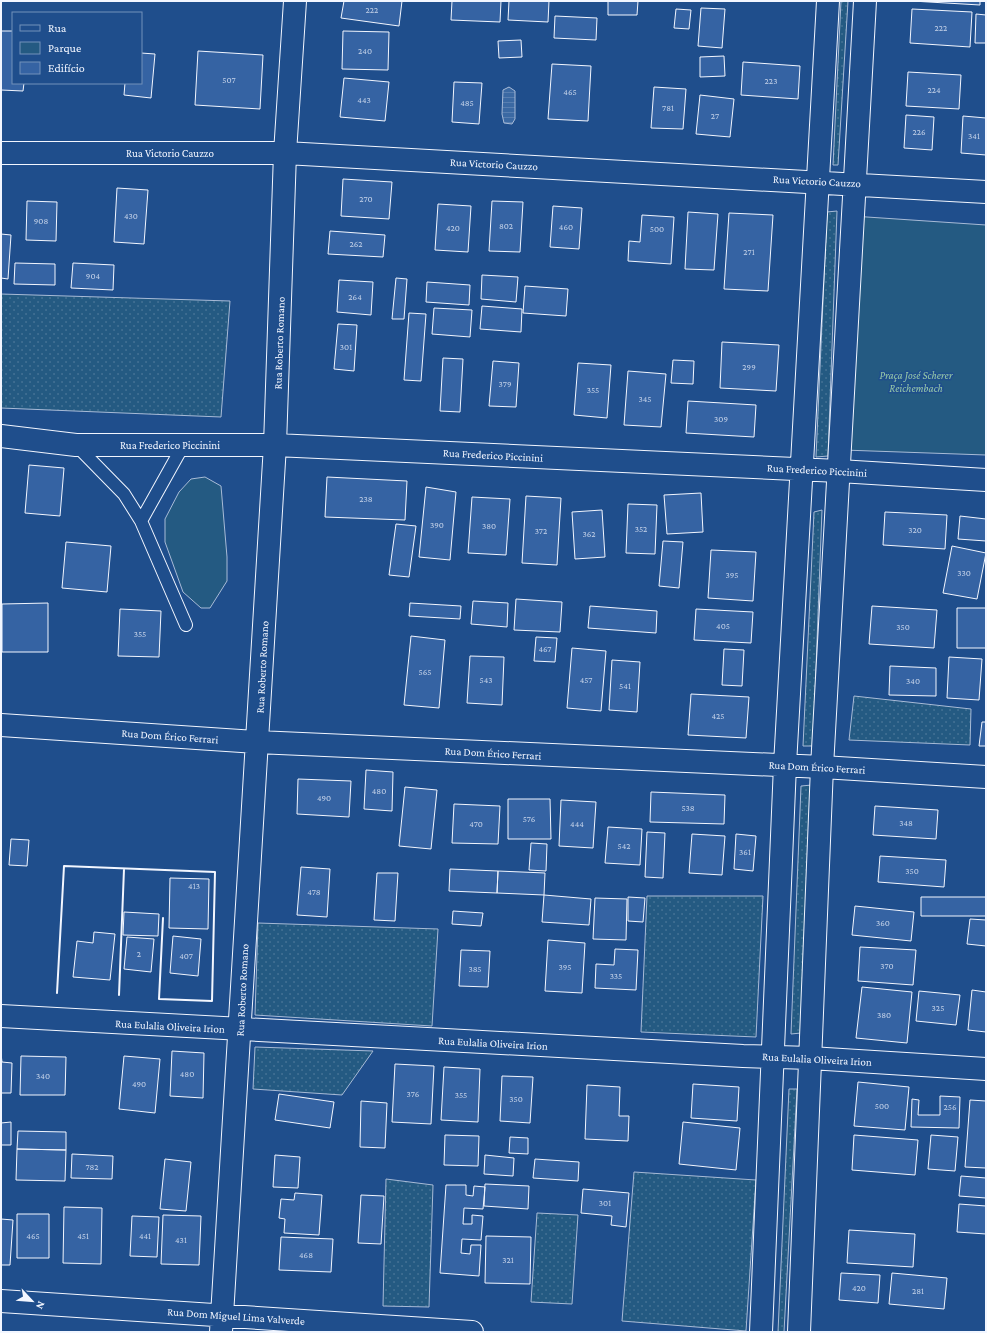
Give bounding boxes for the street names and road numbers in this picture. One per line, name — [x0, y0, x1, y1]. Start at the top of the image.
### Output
street label: Rua Victorio Cauzzo — [126, 147, 215, 159]
street label: Rua Victorio Cauzzo — [450, 156, 539, 172]
street label: Rua Victorio Cauzzo — [773, 173, 862, 189]
street label: Rua Roberto Romano — [271, 296, 287, 389]
street label: Rua Frederico Piccinini — [120, 439, 220, 451]
street label: Rua Frederico Piccinini — [443, 446, 543, 464]
street label: Rua Frederico Piccinini — [767, 461, 867, 479]
street label: Rua Roberto Romano — [254, 620, 270, 714]
street label: Rua Dom Érico Ferrari — [121, 727, 219, 745]
street label: Rua Dom Érico Ferrari — [444, 744, 542, 762]
street label: Rua Dom Érico Ferrari — [768, 758, 866, 776]
street label: Rua Roberto Romano — [234, 943, 250, 1037]
street label: Rua Eulalia Oliveira Irion — [115, 1017, 225, 1035]
street label: Rua Eulalia Oliveira Irion — [438, 1034, 548, 1052]
street label: Rua Eulalia Oliveira Irion — [762, 1050, 872, 1068]
street label: Rua Dom Miguel Lima Valverde — [167, 1305, 305, 1328]

